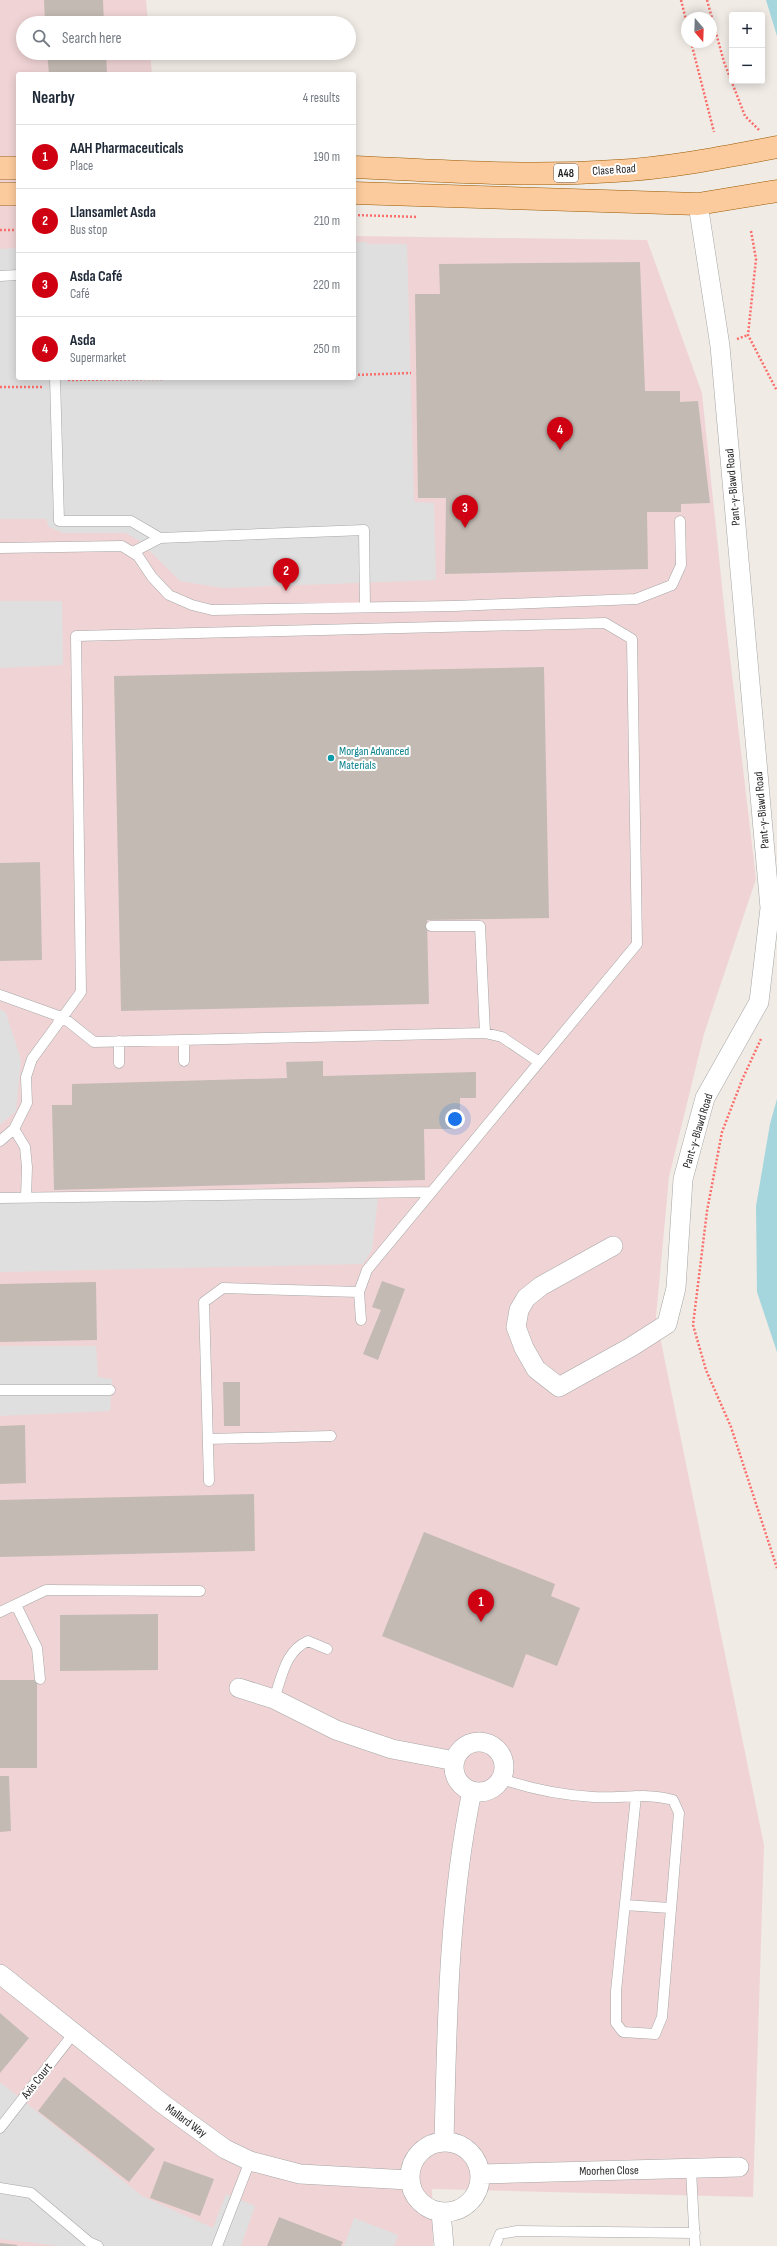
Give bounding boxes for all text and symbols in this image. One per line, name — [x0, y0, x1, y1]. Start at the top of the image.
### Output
north arrow — [681, 12, 717, 48]
map controls — [729, 12, 765, 84]
button: + — [729, 12, 765, 48]
search box — [16, 16, 356, 60]
icon: search — [30, 27, 52, 49]
text: Search here — [62, 29, 122, 48]
button: − — [729, 48, 765, 84]
text: Nearby — [32, 88, 75, 108]
text: 4 results — [303, 90, 340, 106]
text: AAH Pharmaceuticals — [70, 139, 184, 158]
text: 1 — [42, 149, 48, 165]
text: 190 m — [313, 149, 340, 165]
text: Place — [70, 158, 93, 174]
street label: Clase Road — [592, 161, 636, 179]
road number: A48 — [554, 164, 578, 182]
text: Llansamlet Asda — [70, 203, 156, 222]
text: 2 — [42, 213, 48, 229]
text: 210 m — [314, 213, 340, 229]
text: Bus stop — [70, 222, 107, 238]
text: Asda Café — [70, 267, 123, 286]
text: 3 — [42, 277, 48, 293]
text: 220 m — [313, 277, 340, 293]
text: Café — [70, 286, 90, 302]
text: Asda — [70, 331, 96, 350]
text: 4 — [42, 341, 48, 357]
text: 250 m — [313, 341, 340, 357]
text: Supermarket — [70, 350, 126, 366]
pin: 4 — [547, 417, 573, 450]
street label: Pant-y-Blawd Road — [722, 448, 744, 526]
pin: 3 — [452, 495, 478, 528]
pin: 2 — [273, 558, 299, 591]
place label: Morgan Advanced Materials — [339, 744, 409, 773]
marker: Morgan Advanced Materials — [326, 753, 336, 763]
street label: Pant-y-Blawd Road — [751, 771, 773, 849]
street label: Pant-y-Blawd Road — [680, 1092, 716, 1170]
your location — [445, 1109, 465, 1129]
pin: 1 — [468, 1589, 494, 1622]
street label: Axis Court — [18, 2060, 56, 2103]
street label: Mallard Way — [162, 2101, 210, 2141]
street label: Moorhen Close — [579, 2163, 639, 2179]

